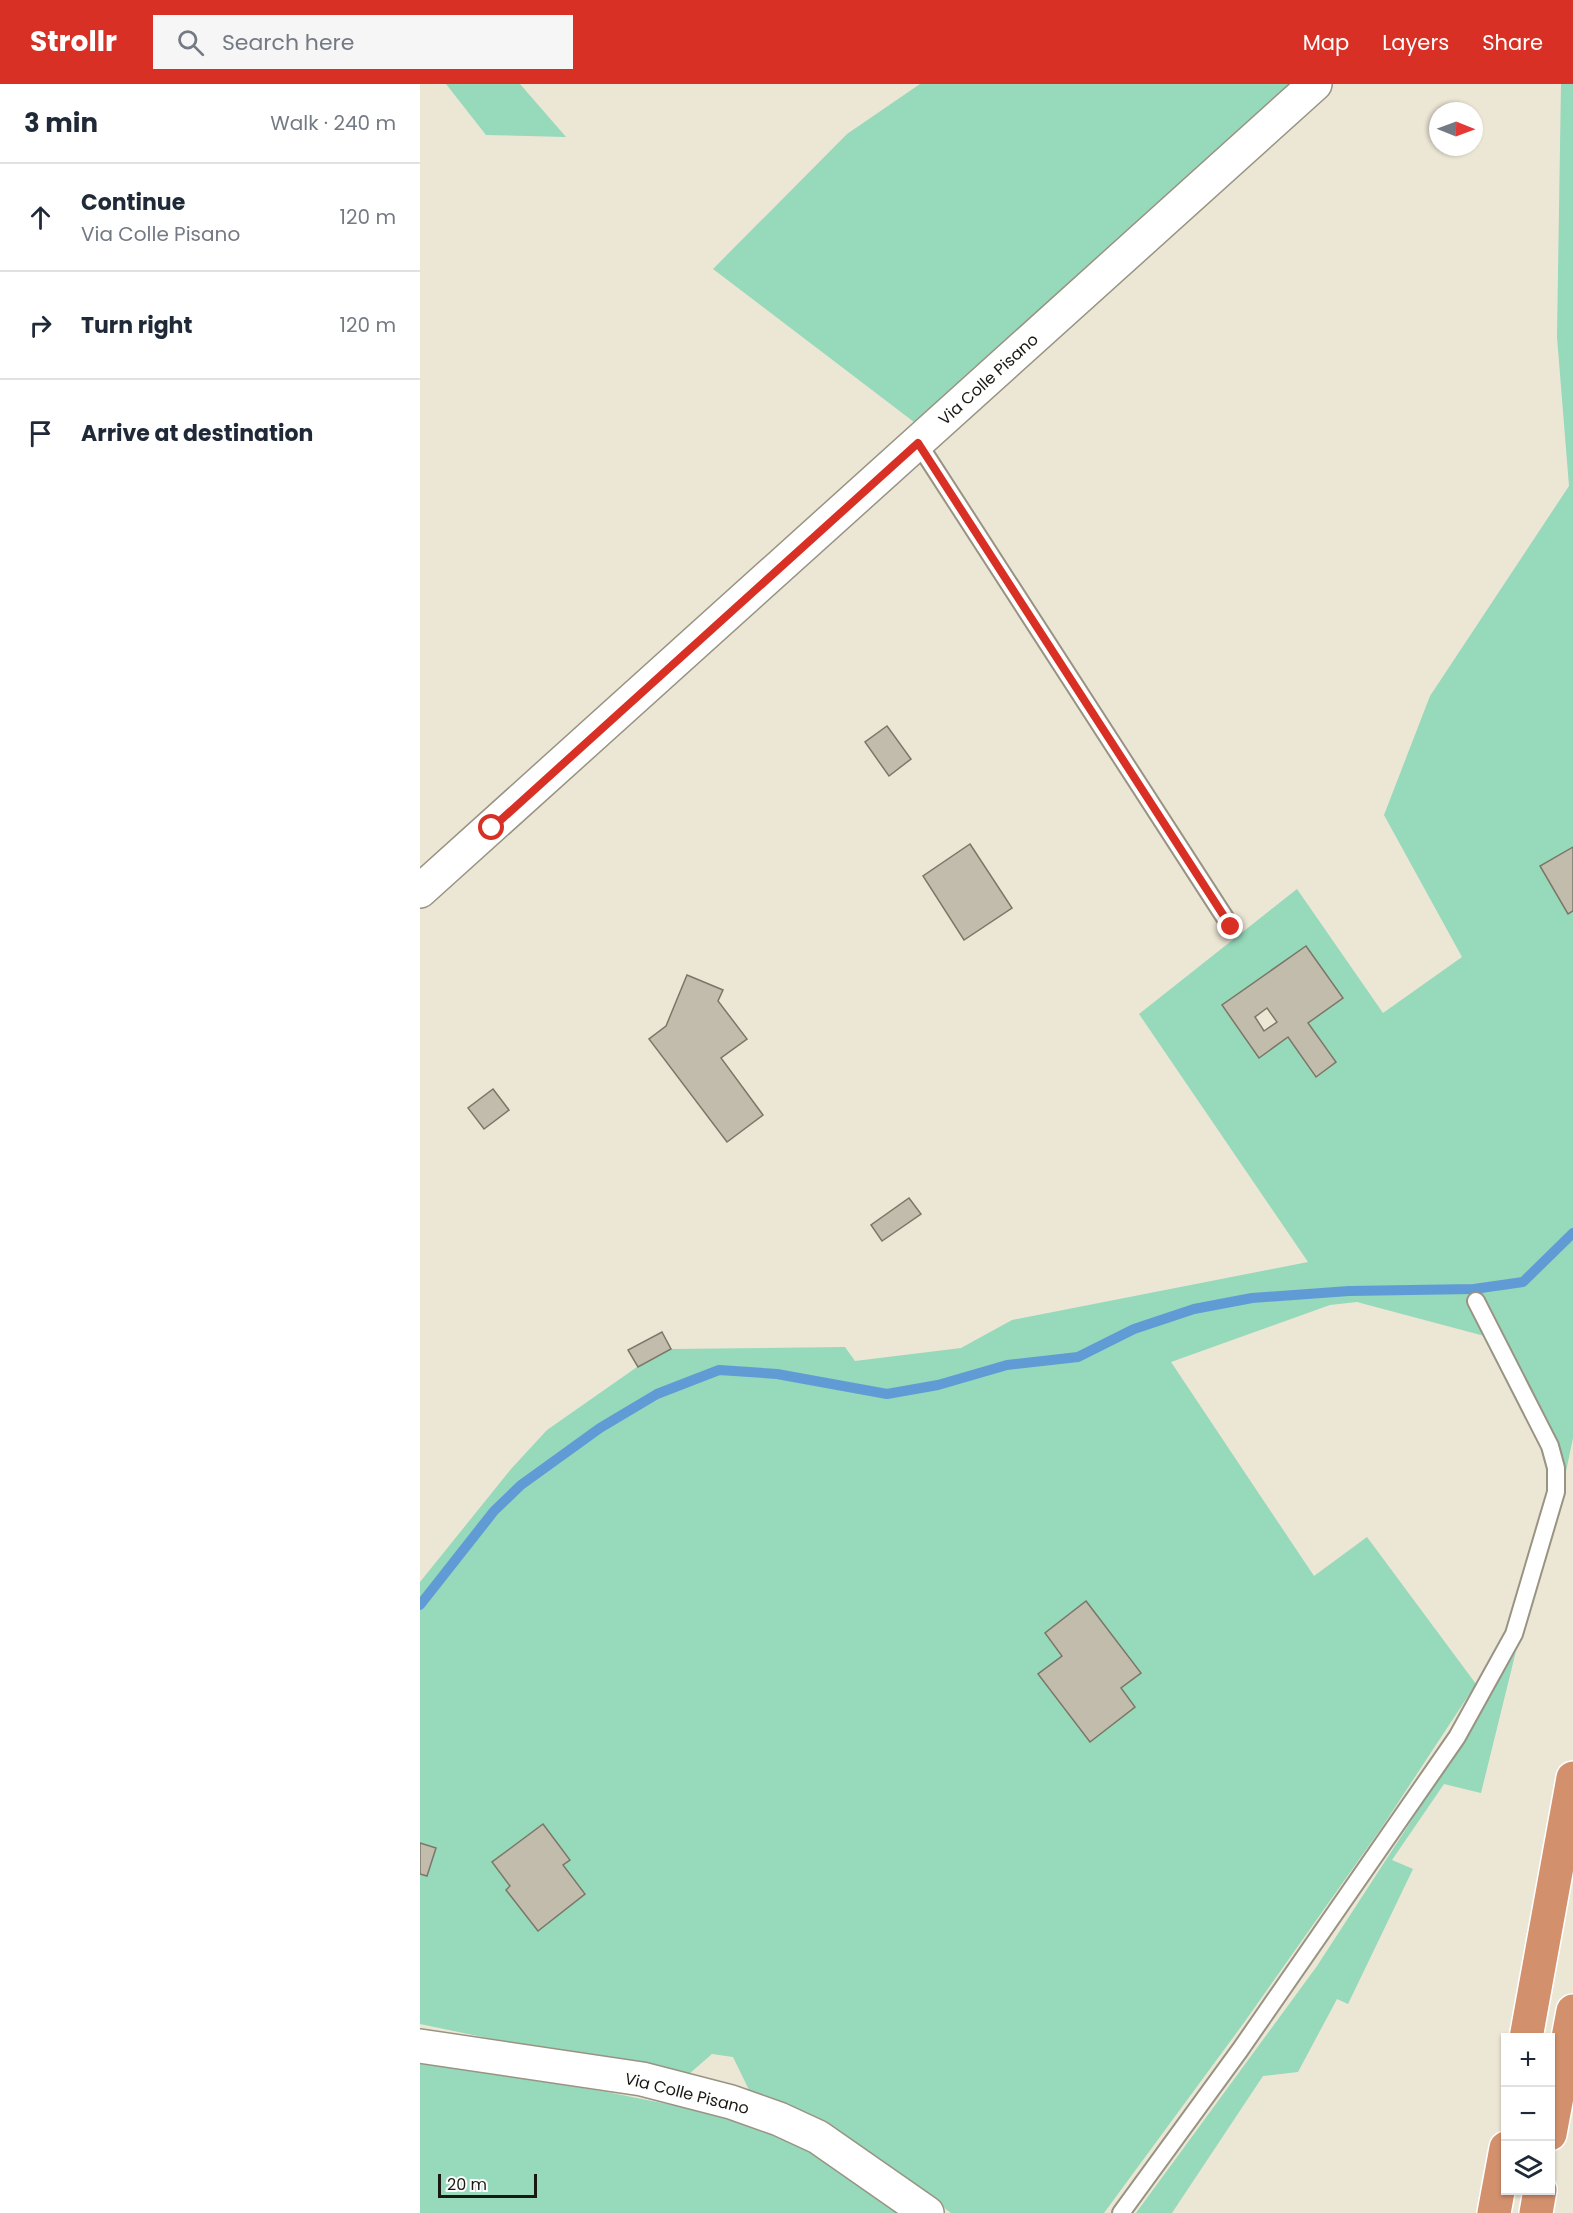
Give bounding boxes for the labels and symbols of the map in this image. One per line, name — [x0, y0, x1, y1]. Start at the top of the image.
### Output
north arrow — [1429, 102, 1483, 156]
street label: Via Colle Pisano — [933, 328, 1043, 431]
route start — [478, 814, 504, 840]
route end — [1217, 913, 1243, 939]
street label: Via Colle Pisano — [622, 2067, 751, 2120]
scale bar — [438, 2171, 537, 2198]

